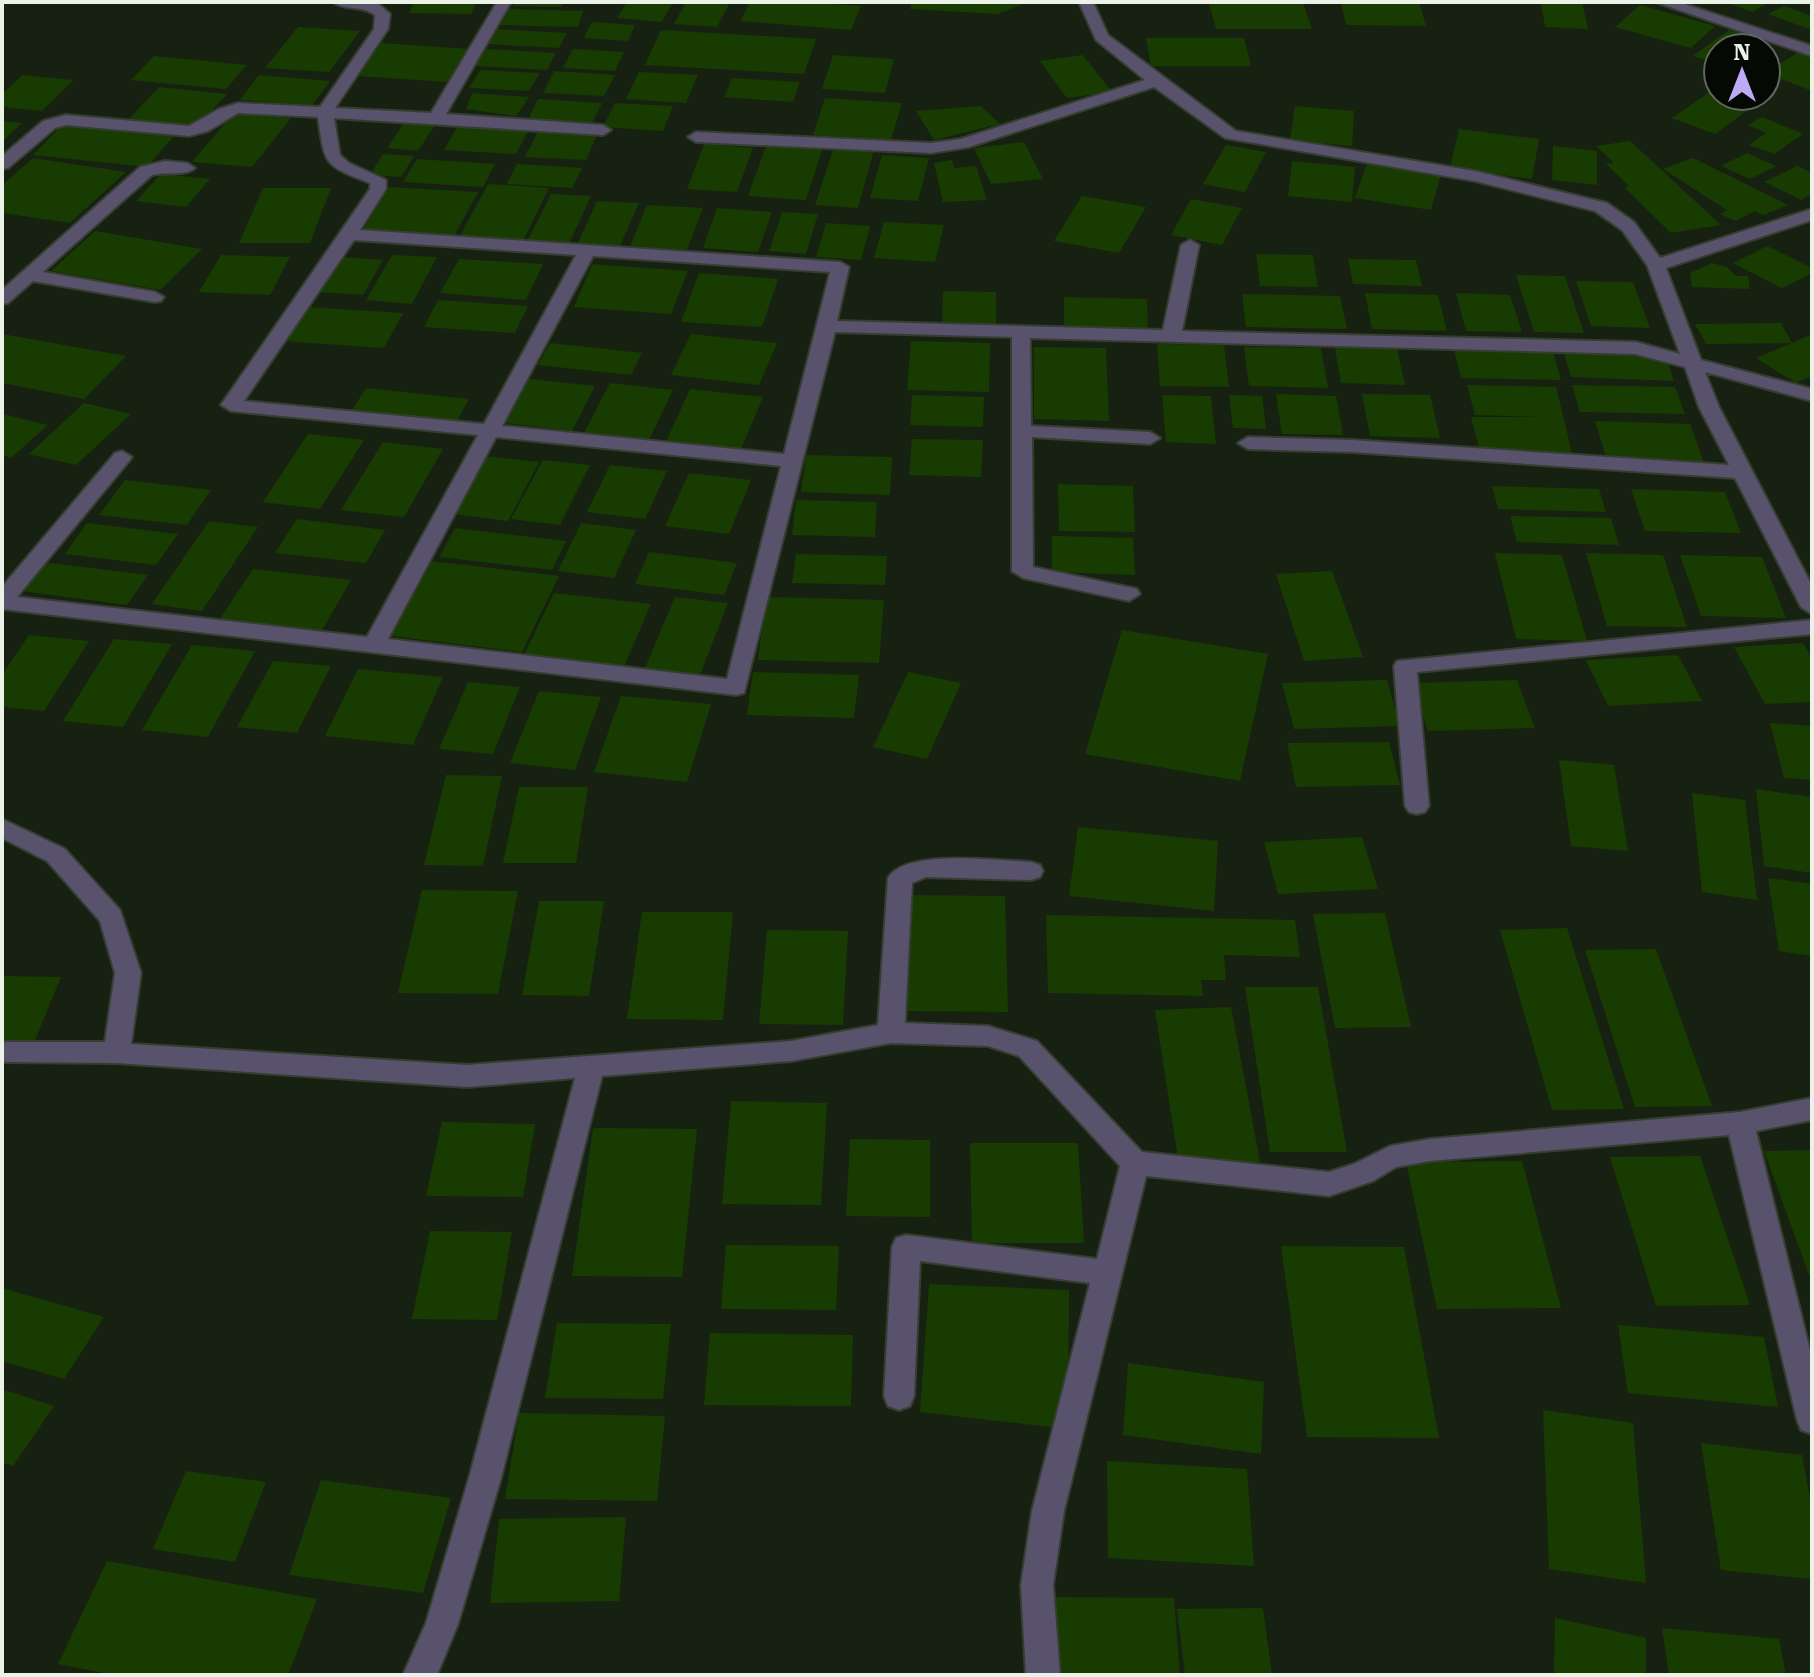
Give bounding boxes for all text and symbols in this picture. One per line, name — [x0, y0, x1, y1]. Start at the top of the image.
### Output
north arrow — [1702, 32, 1782, 112]
text: N — [1734, 40, 1751, 65]

